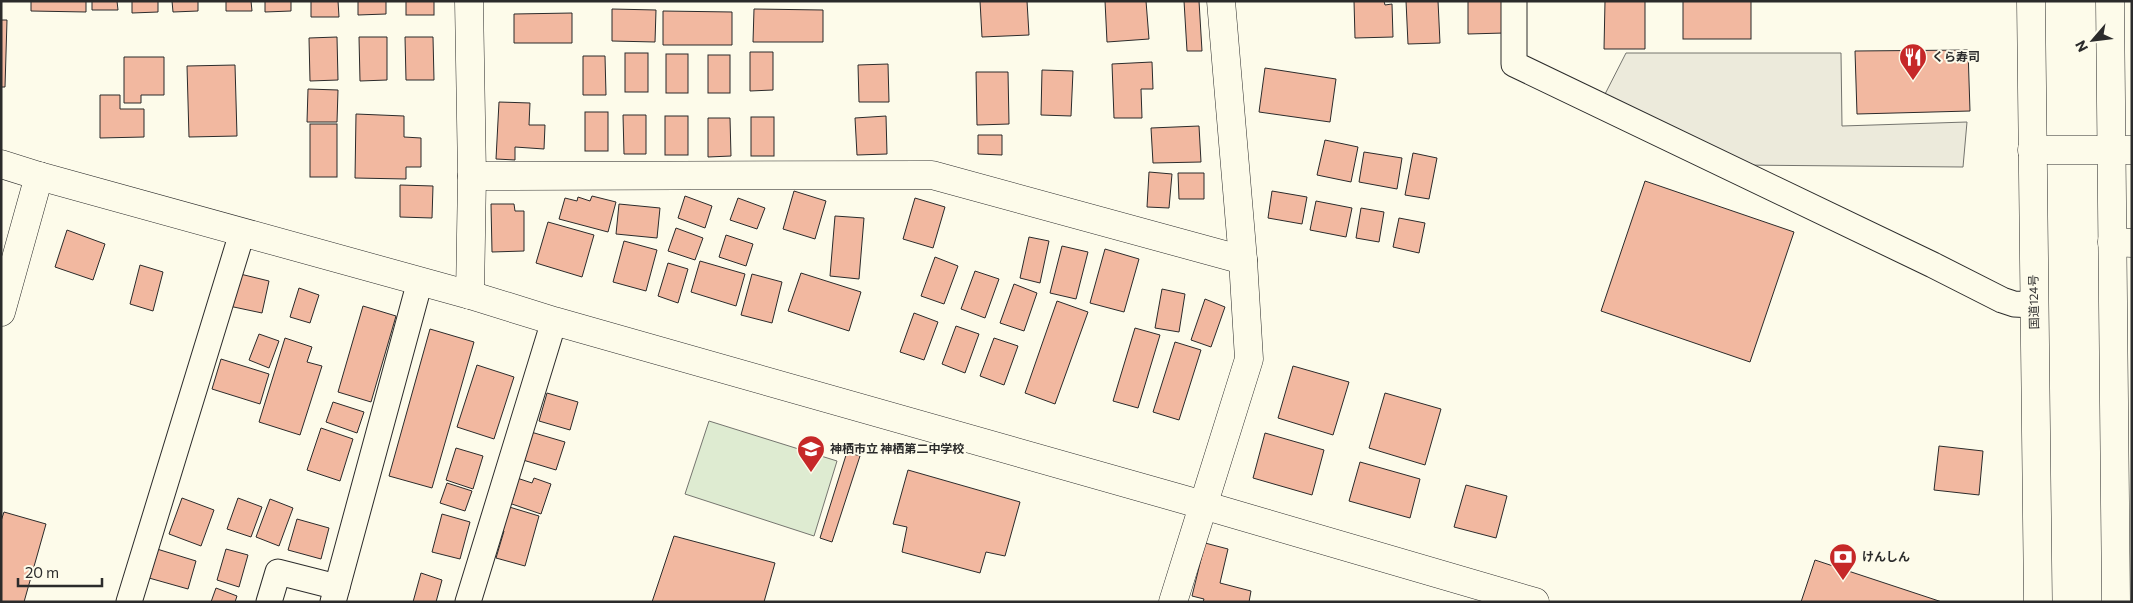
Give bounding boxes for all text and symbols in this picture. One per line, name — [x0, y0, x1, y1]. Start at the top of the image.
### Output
north arrow — [2068, 15, 2118, 65]
text: N — [2071, 38, 2091, 55]
restaurant icon: くら寿司 — [1898, 42, 1928, 81]
place label: くら寿司 — [1932, 49, 1980, 63]
street label: 国道124号 — [2026, 275, 2040, 330]
school or university icon: 神栖市立 神栖第二中学校 — [796, 434, 826, 473]
place label: 神栖市立 神栖第二中学校 — [830, 441, 964, 455]
bank icon: けんしん — [1828, 542, 1858, 581]
place label: けんしん — [1862, 549, 1910, 563]
scale bar — [18, 556, 101, 588]
text: 20 m — [25, 563, 59, 581]

